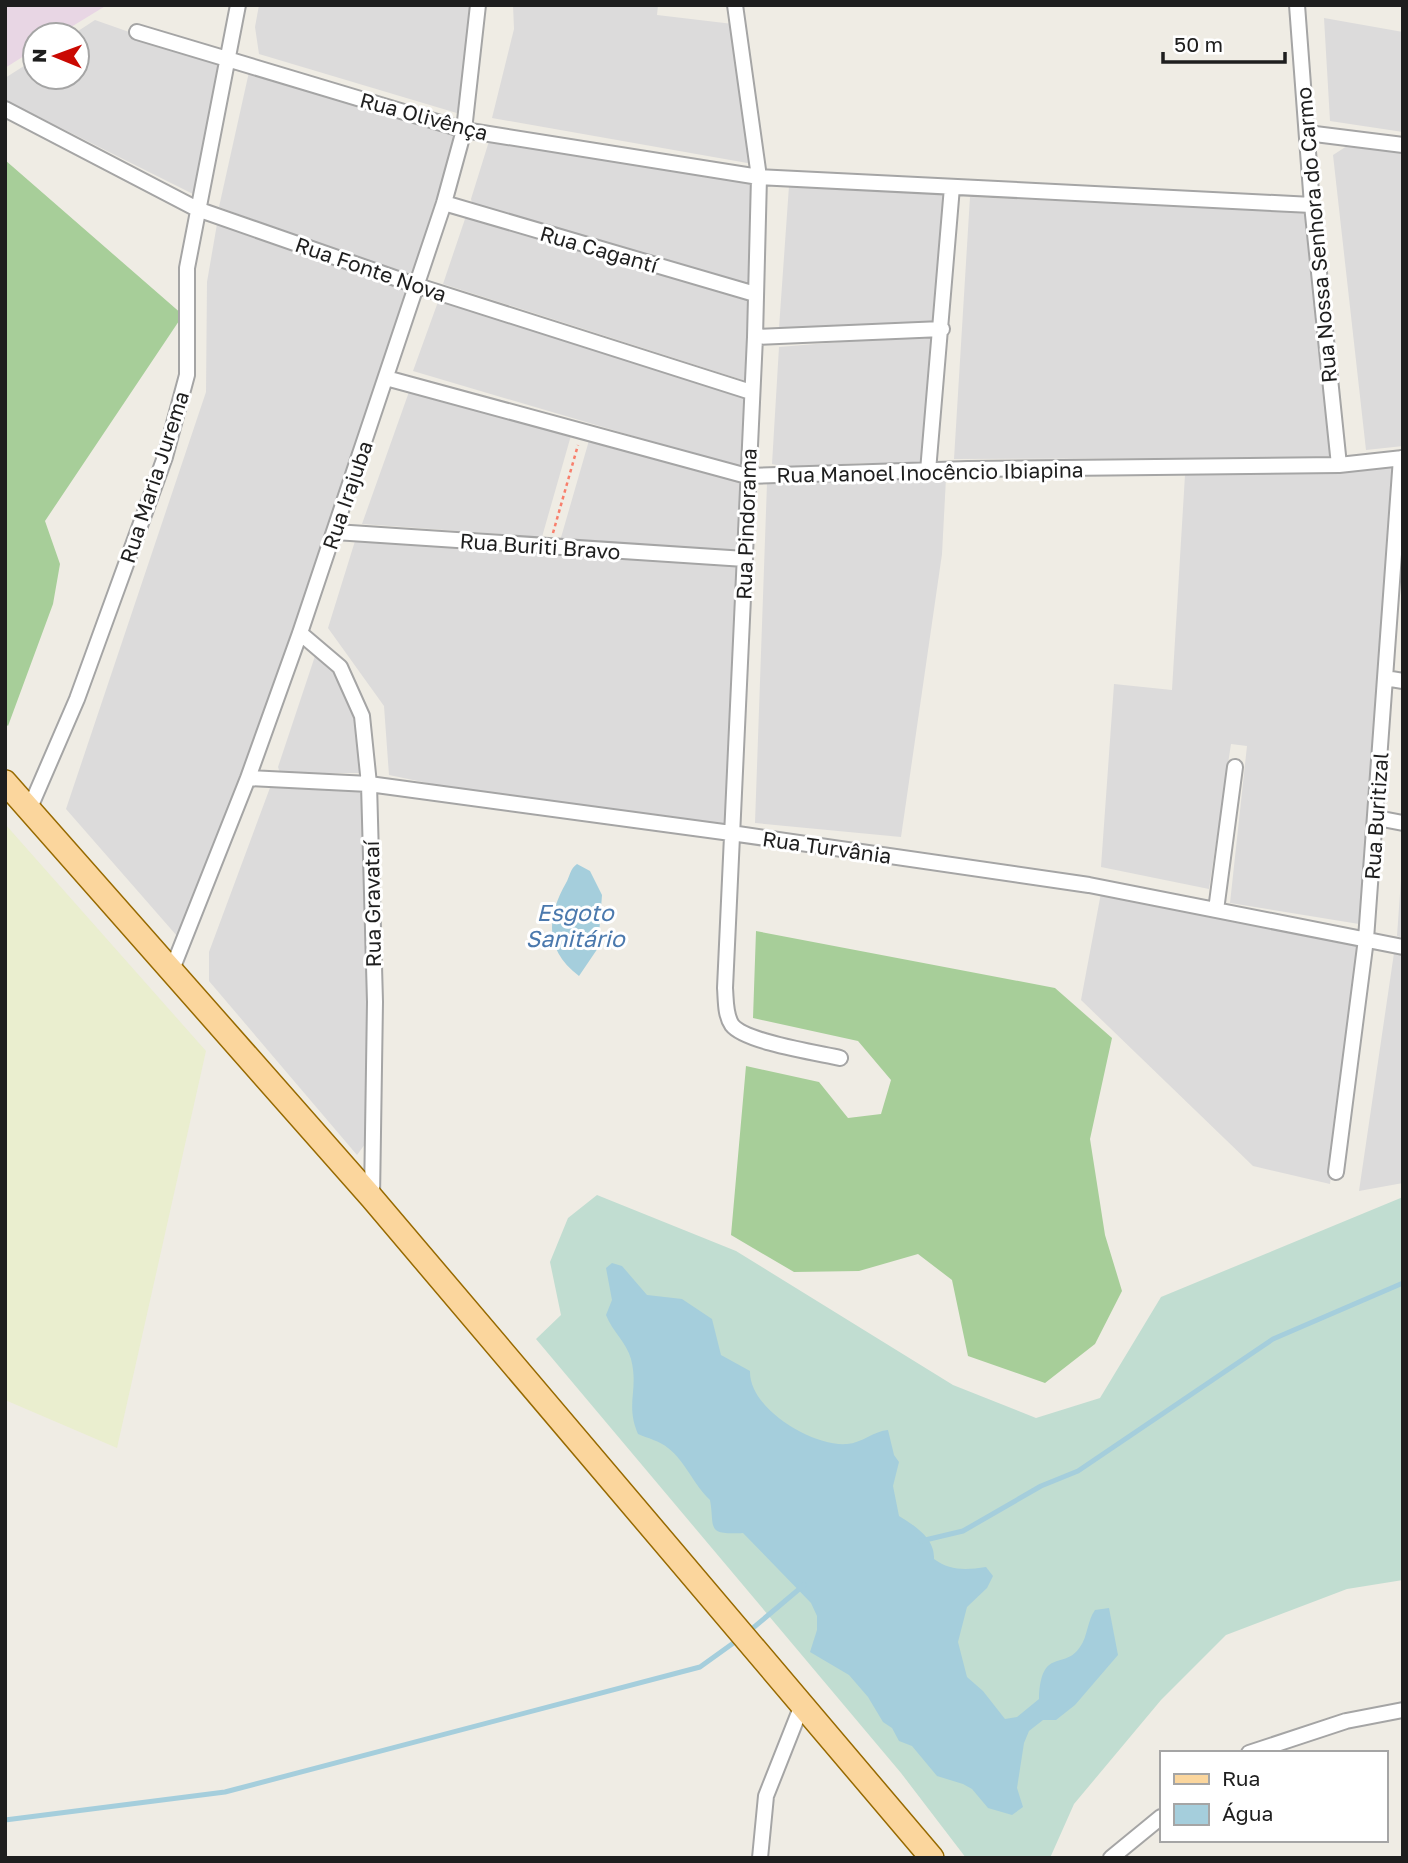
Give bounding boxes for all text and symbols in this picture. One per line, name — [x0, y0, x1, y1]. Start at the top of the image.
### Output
north arrow — [21, 21, 91, 91]
scale bar — [1163, 21, 1286, 65]
text: 50 m — [1174, 31, 1223, 57]
text: N — [27, 48, 50, 63]
street label: Rua Olivênça — [357, 86, 491, 146]
street label: Rua Nossa Senhora do Carmo — [1290, 86, 1342, 384]
street label: Rua Cagantí — [537, 220, 662, 279]
street label: Rua Fonte Nova — [292, 231, 450, 307]
street label: Rua Maria Jurema — [114, 388, 194, 566]
street label: Rua Irajuba — [316, 437, 378, 553]
street label: Rua Pindorama — [730, 448, 762, 600]
street label: Rua Manoel Inocêncio Ibiapina — [776, 456, 1084, 488]
street label: Rua Buriti Bravo — [459, 527, 621, 565]
street label: Rua Buritizal — [1359, 751, 1393, 881]
street label: Rua Turvânia — [761, 825, 893, 869]
street label: Rua Gravataí — [358, 839, 386, 968]
water label: Esgoto Sanitário — [525, 898, 626, 952]
legend — [1160, 1751, 1387, 1842]
text: Rua — [1222, 1765, 1260, 1791]
text: Água — [1222, 1800, 1273, 1826]

